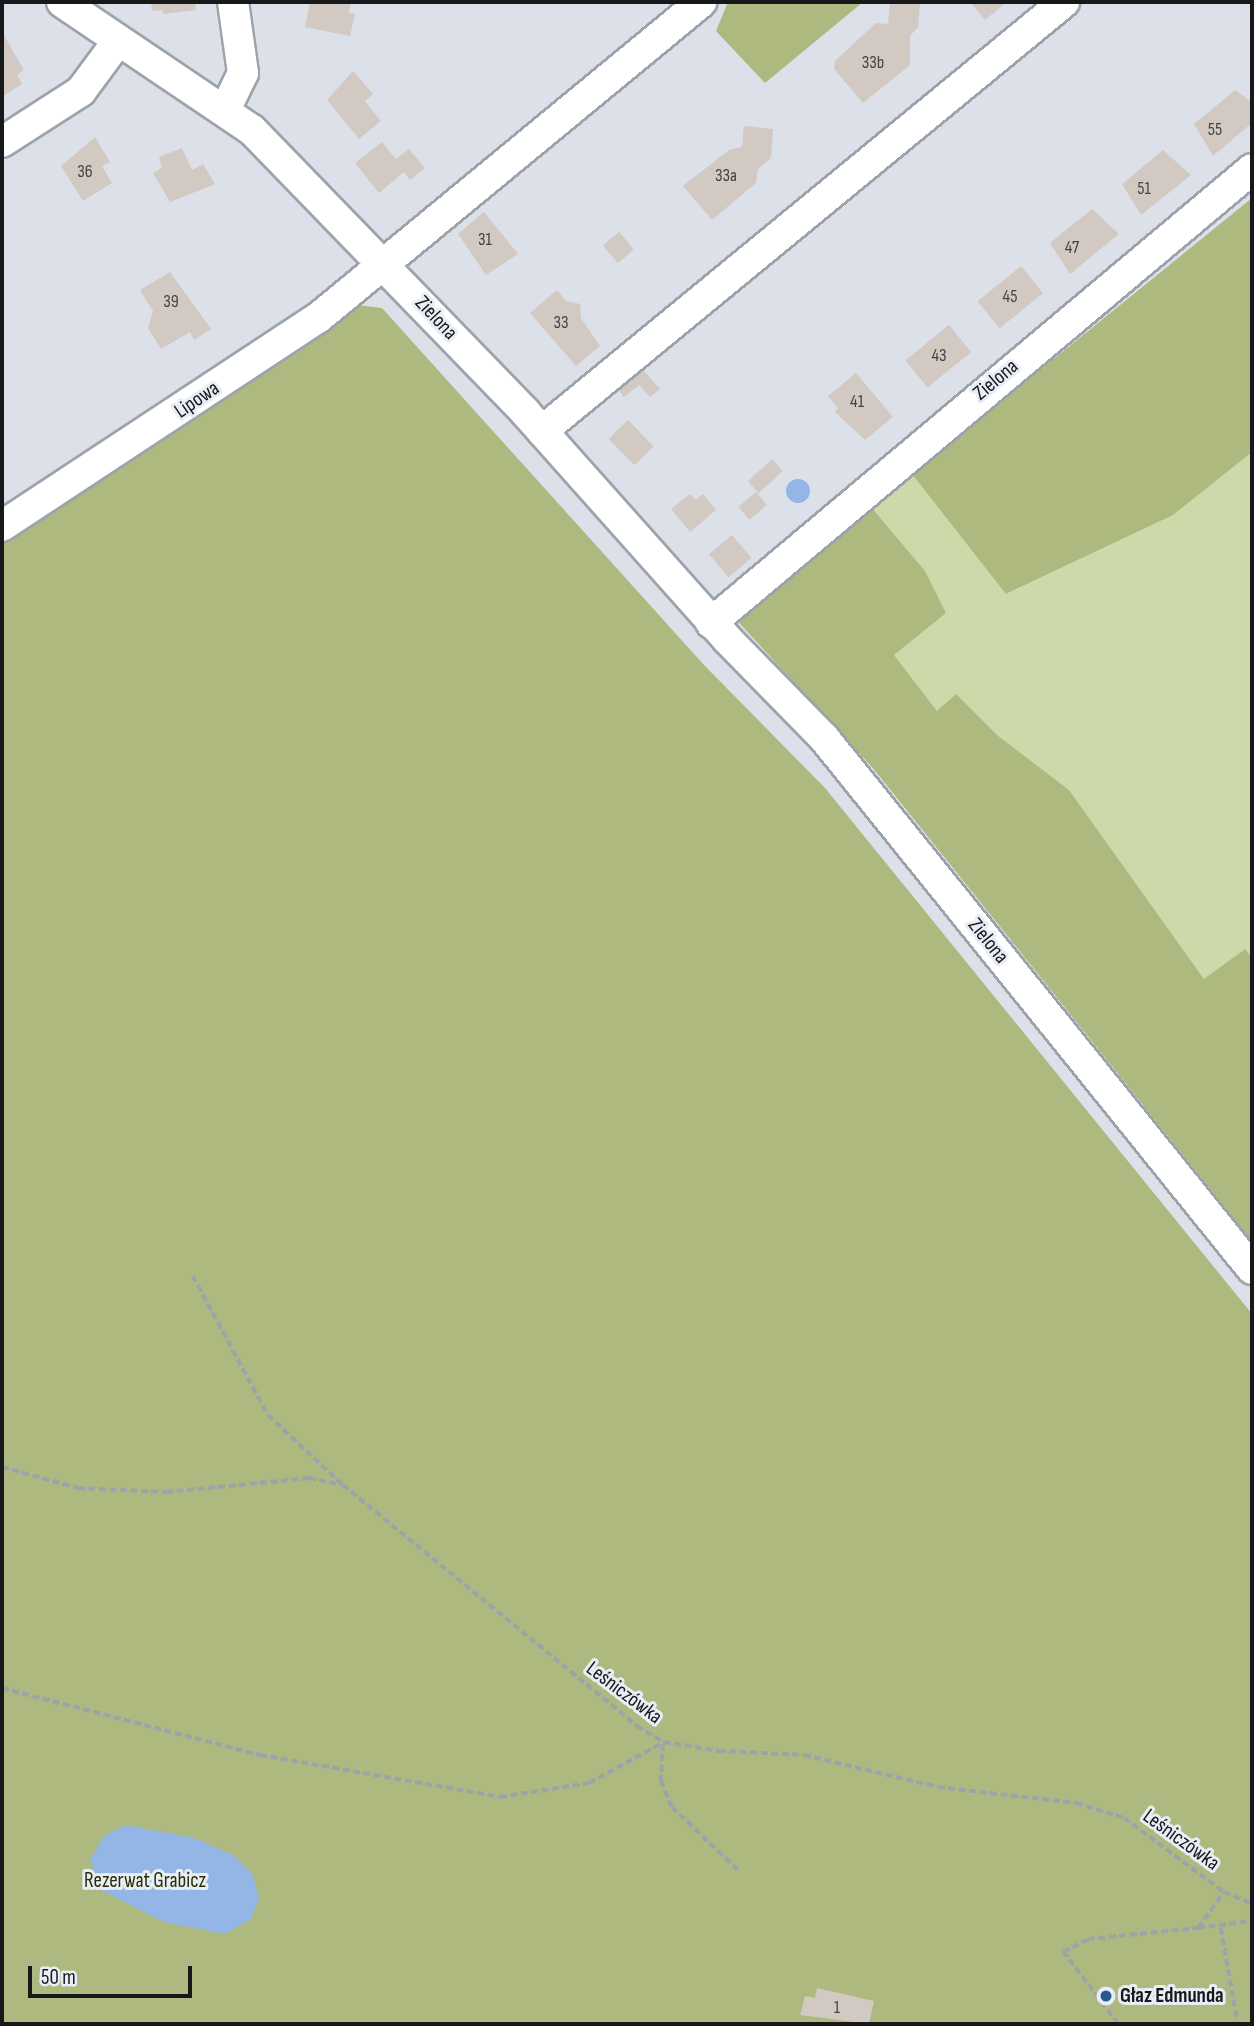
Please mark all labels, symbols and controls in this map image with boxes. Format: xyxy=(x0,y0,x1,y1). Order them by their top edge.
house number: 33b xyxy=(862,52,884,74)
house number: 55 xyxy=(1208,119,1222,141)
house number: 36 xyxy=(77,161,93,183)
house number: 33a xyxy=(715,165,737,187)
house number: 51 xyxy=(1137,178,1151,200)
house number: 31 xyxy=(478,229,492,251)
house number: 47 xyxy=(1065,237,1079,259)
house number: 45 xyxy=(1003,286,1017,308)
house number: 39 xyxy=(163,291,179,313)
street label: Zielona xyxy=(409,291,463,345)
house number: 33 xyxy=(553,312,569,334)
house number: 43 xyxy=(931,345,947,367)
street label: Zielona xyxy=(968,354,1024,406)
street label: Lipowa xyxy=(170,376,224,424)
house number: 41 xyxy=(850,391,864,413)
street label: Zielona xyxy=(962,913,1014,969)
street label: Leśniczówka xyxy=(581,1656,667,1730)
street label: Leśniczówka xyxy=(1138,1804,1224,1876)
park label: Rezerwat Grabicz xyxy=(84,1868,206,1894)
scale bar xyxy=(32,1952,196,1996)
text: 50 m xyxy=(41,1965,76,1990)
place label: Głaz Edmunda xyxy=(1120,1983,1224,2009)
marker: Głaz Edmunda xyxy=(1098,1988,1114,2004)
house number: 1 xyxy=(834,1997,840,2019)

